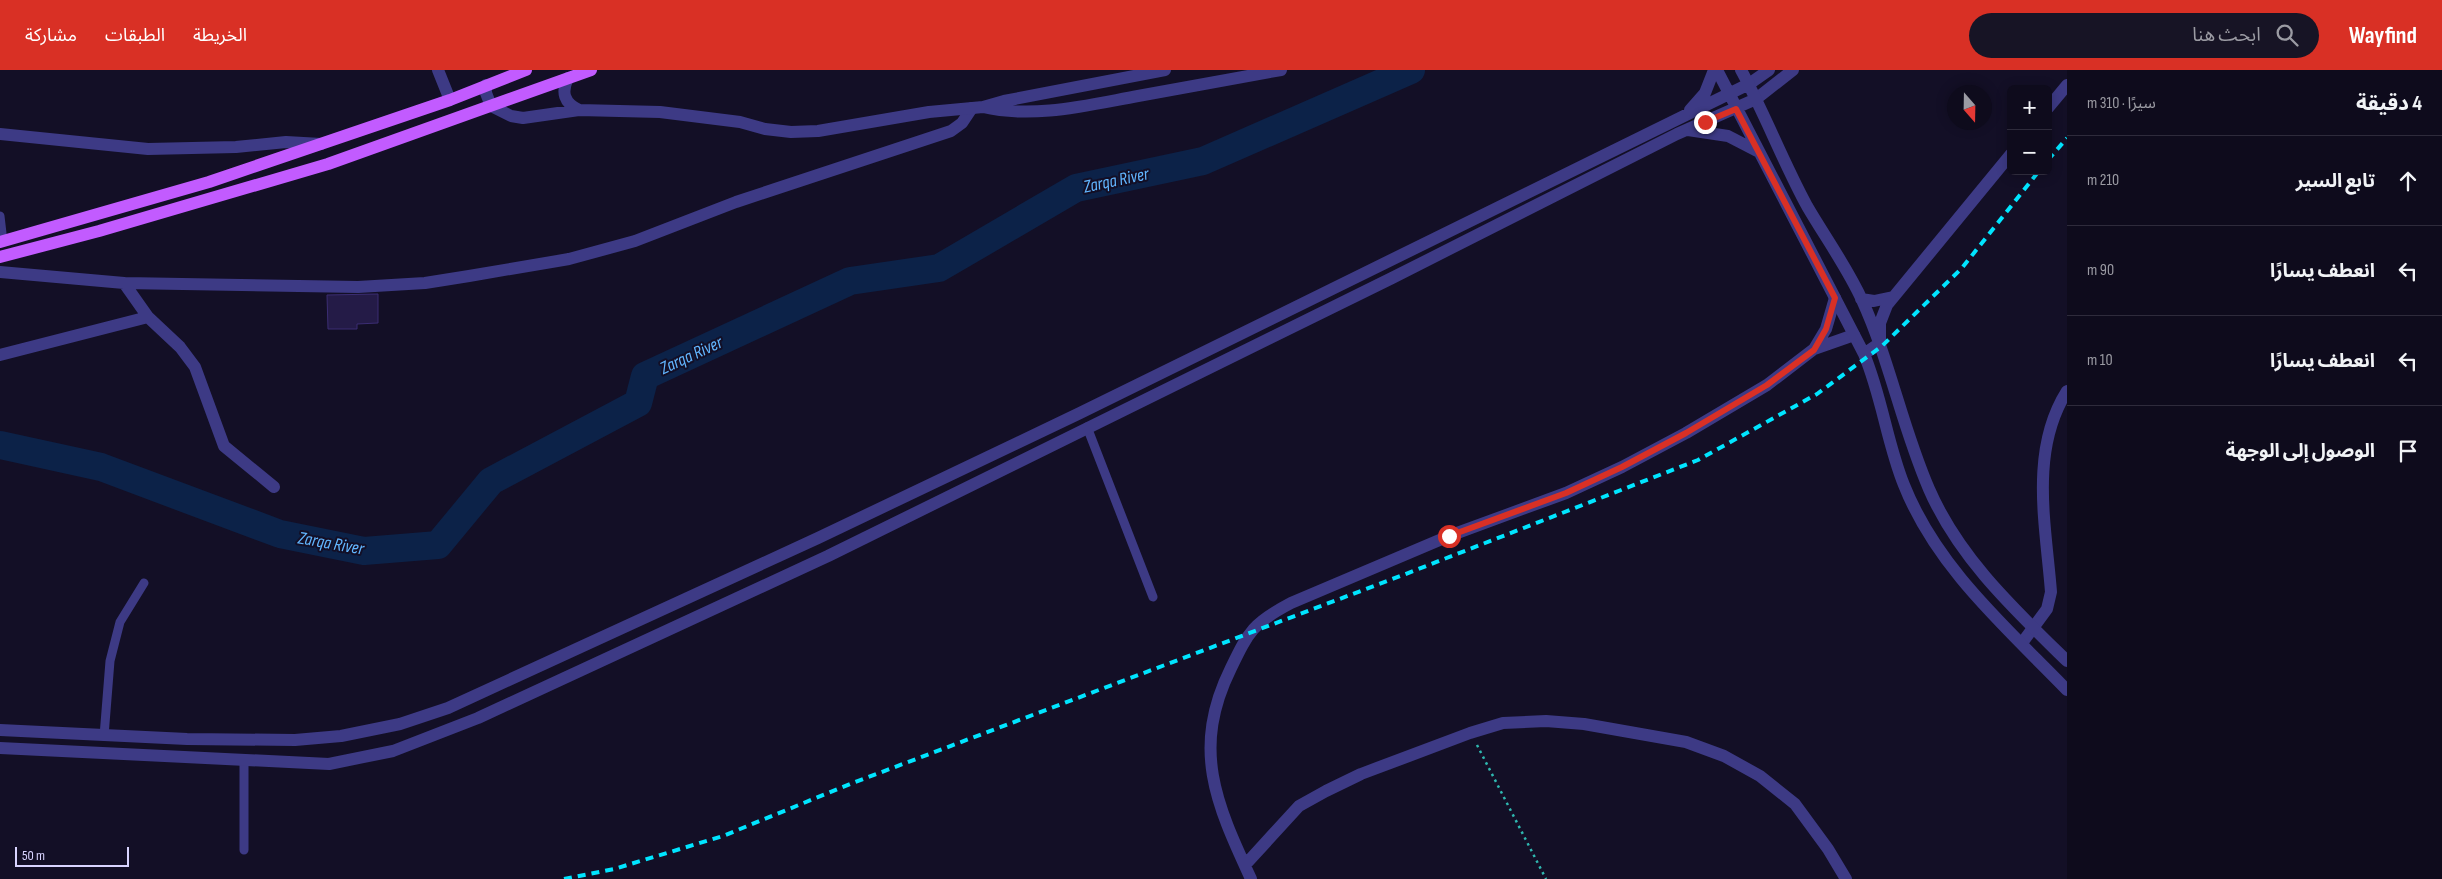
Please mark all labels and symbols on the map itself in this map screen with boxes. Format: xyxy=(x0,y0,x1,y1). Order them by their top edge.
north arrow xyxy=(1947,85,1992,130)
route end xyxy=(1694,111,1717,134)
water label: Zarqa River xyxy=(1080,163,1152,198)
water label: Zarqa River xyxy=(656,331,727,379)
route start xyxy=(1438,525,1461,548)
water label: Zarqa River xyxy=(295,527,366,560)
scale bar xyxy=(15,844,129,867)

